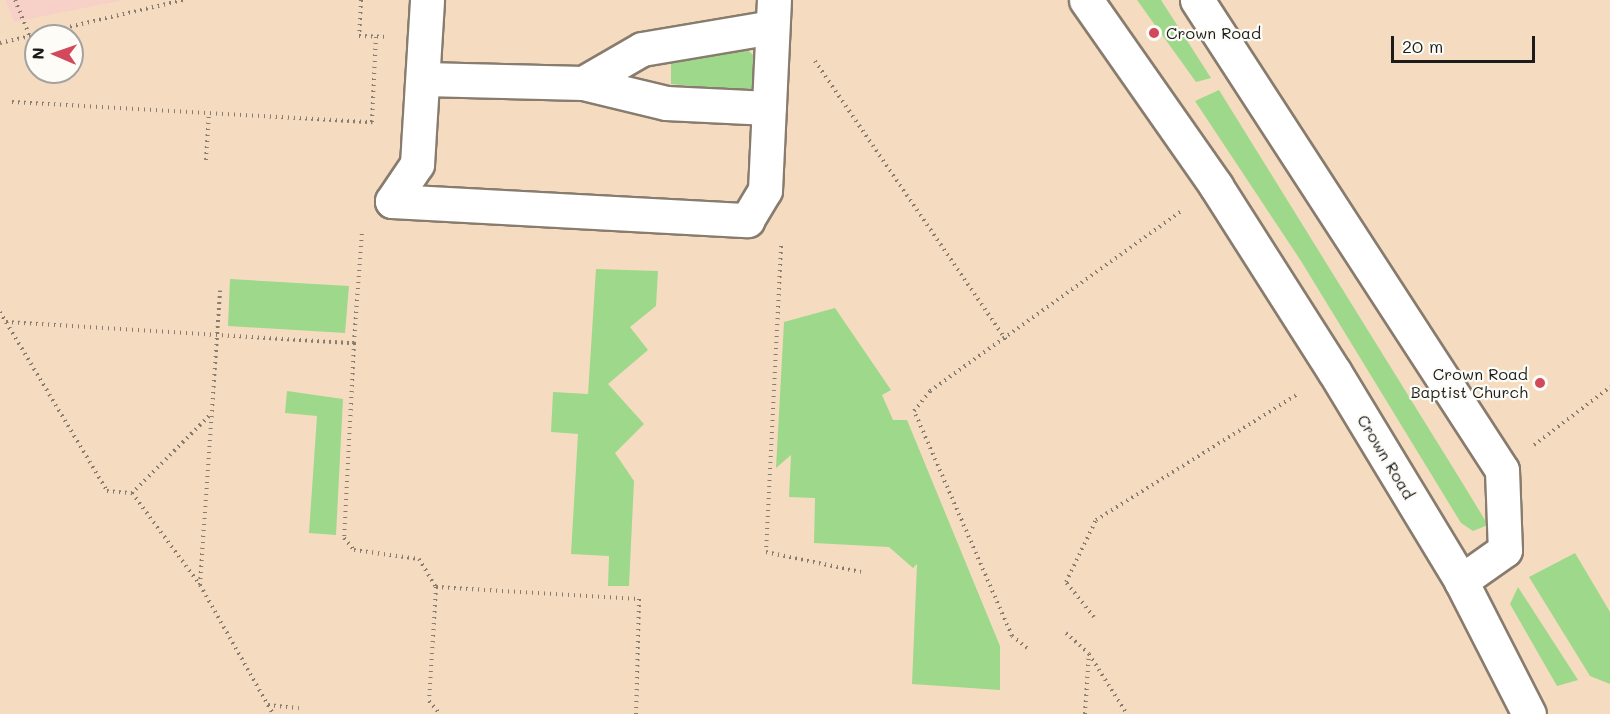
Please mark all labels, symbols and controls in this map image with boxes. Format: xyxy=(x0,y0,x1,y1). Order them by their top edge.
place label: Crown Road xyxy=(1166,23,1261,43)
north arrow xyxy=(24,24,84,84)
scale bar xyxy=(1394,24,1538,62)
marker: Crown Road xyxy=(1147,26,1161,40)
text: 20 m xyxy=(1402,34,1443,58)
text: N xyxy=(27,47,48,60)
place label: Crown Road Baptist Church xyxy=(1411,364,1528,402)
marker: Crown Road Baptist Church xyxy=(1533,376,1547,390)
street label: Crown Road xyxy=(1353,411,1419,503)

